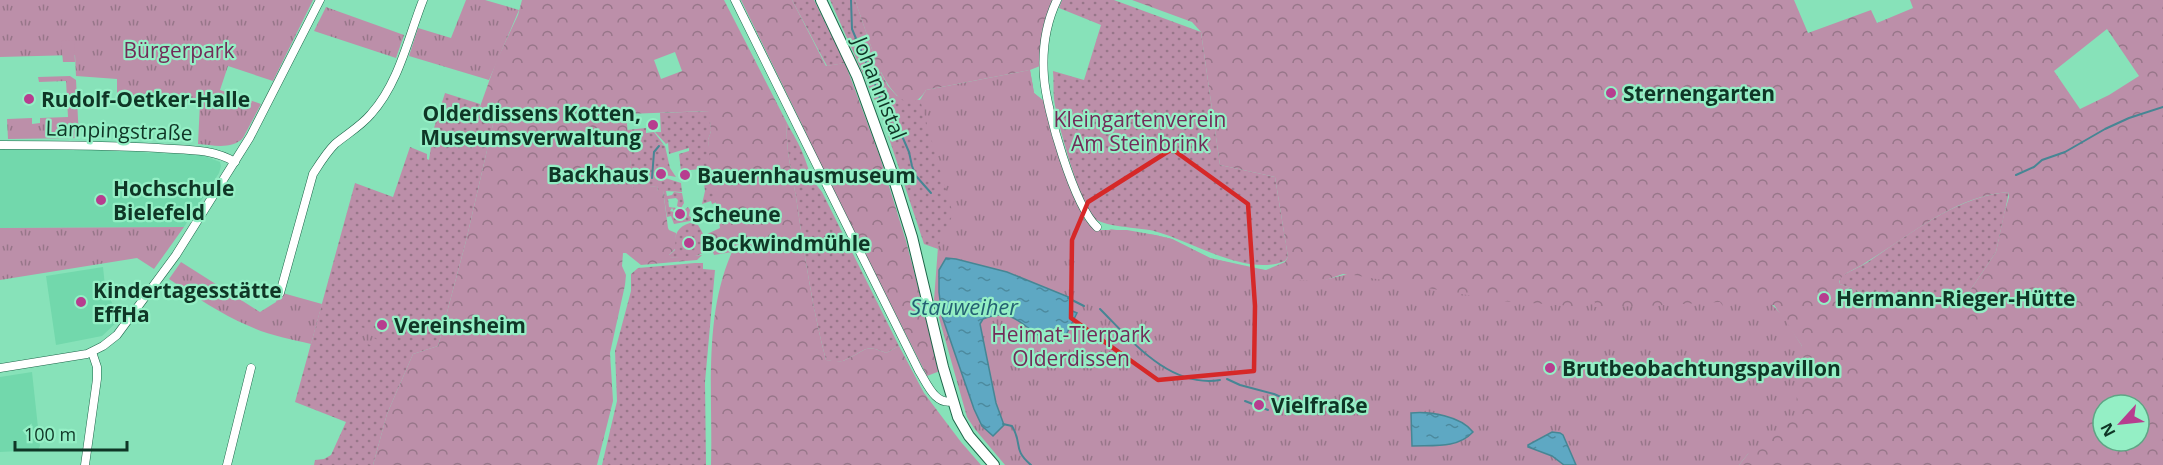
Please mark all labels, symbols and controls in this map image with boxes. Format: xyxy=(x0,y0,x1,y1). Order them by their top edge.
street label: Johannistal xyxy=(846,31,913,143)
park label: Bürgerpark xyxy=(124,36,234,64)
place label: Sternengarten xyxy=(1623,79,1775,107)
place label: Rudolf-Oetker-Halle xyxy=(41,85,250,113)
marker: Sternengarten xyxy=(1604,86,1618,100)
marker: Rudolf-Oetker-Halle xyxy=(22,92,36,106)
place label: Olderdissens Kotten, Museumsverwaltung xyxy=(420,99,641,151)
park label: Kleingartenverein Am Steinbrink xyxy=(1054,105,1226,157)
street label: Lampingstraße xyxy=(45,113,193,147)
marker: Olderdissens Kotten, Museumsverwaltung xyxy=(646,118,660,132)
place label: Backhaus xyxy=(548,160,649,188)
place label: Bauernhausmuseum xyxy=(697,161,916,189)
marker: Backhaus xyxy=(654,167,668,181)
marker: Bauernhausmuseum xyxy=(678,168,692,182)
place label: Hochschule Bielefeld xyxy=(113,174,234,226)
marker: Hochschule Bielefeld xyxy=(94,193,108,207)
place label: Scheune xyxy=(692,200,781,228)
marker: Scheune xyxy=(673,207,687,221)
place label: Bockwindmühle xyxy=(701,229,870,257)
marker: Bockwindmühle xyxy=(682,236,696,250)
place label: Kindertagesstätte EffHa xyxy=(93,276,282,328)
place label: Hermann-Rieger-Hütte xyxy=(1836,284,2075,312)
water label: Stauweiher xyxy=(910,291,1019,321)
marker: Hermann-Rieger-Hütte xyxy=(1817,291,1831,305)
marker: Kindertagesstätte EffHa xyxy=(74,295,88,309)
place label: Vereinsheim xyxy=(394,311,526,339)
marker: Vereinsheim xyxy=(375,318,389,332)
park label: Heimat-Tierpark Olderdissen xyxy=(991,320,1151,372)
place label: Brutbeobachtungspavillon xyxy=(1562,354,1841,382)
marker: Brutbeobachtungspavillon xyxy=(1543,361,1557,375)
place label: Vielfraße xyxy=(1271,391,1368,419)
north arrow xyxy=(2091,393,2151,453)
marker: Vielfraße xyxy=(1252,398,1266,412)
scale bar xyxy=(15,414,128,452)
text: N xyxy=(2095,419,2120,441)
text: 100 m xyxy=(24,422,76,446)

